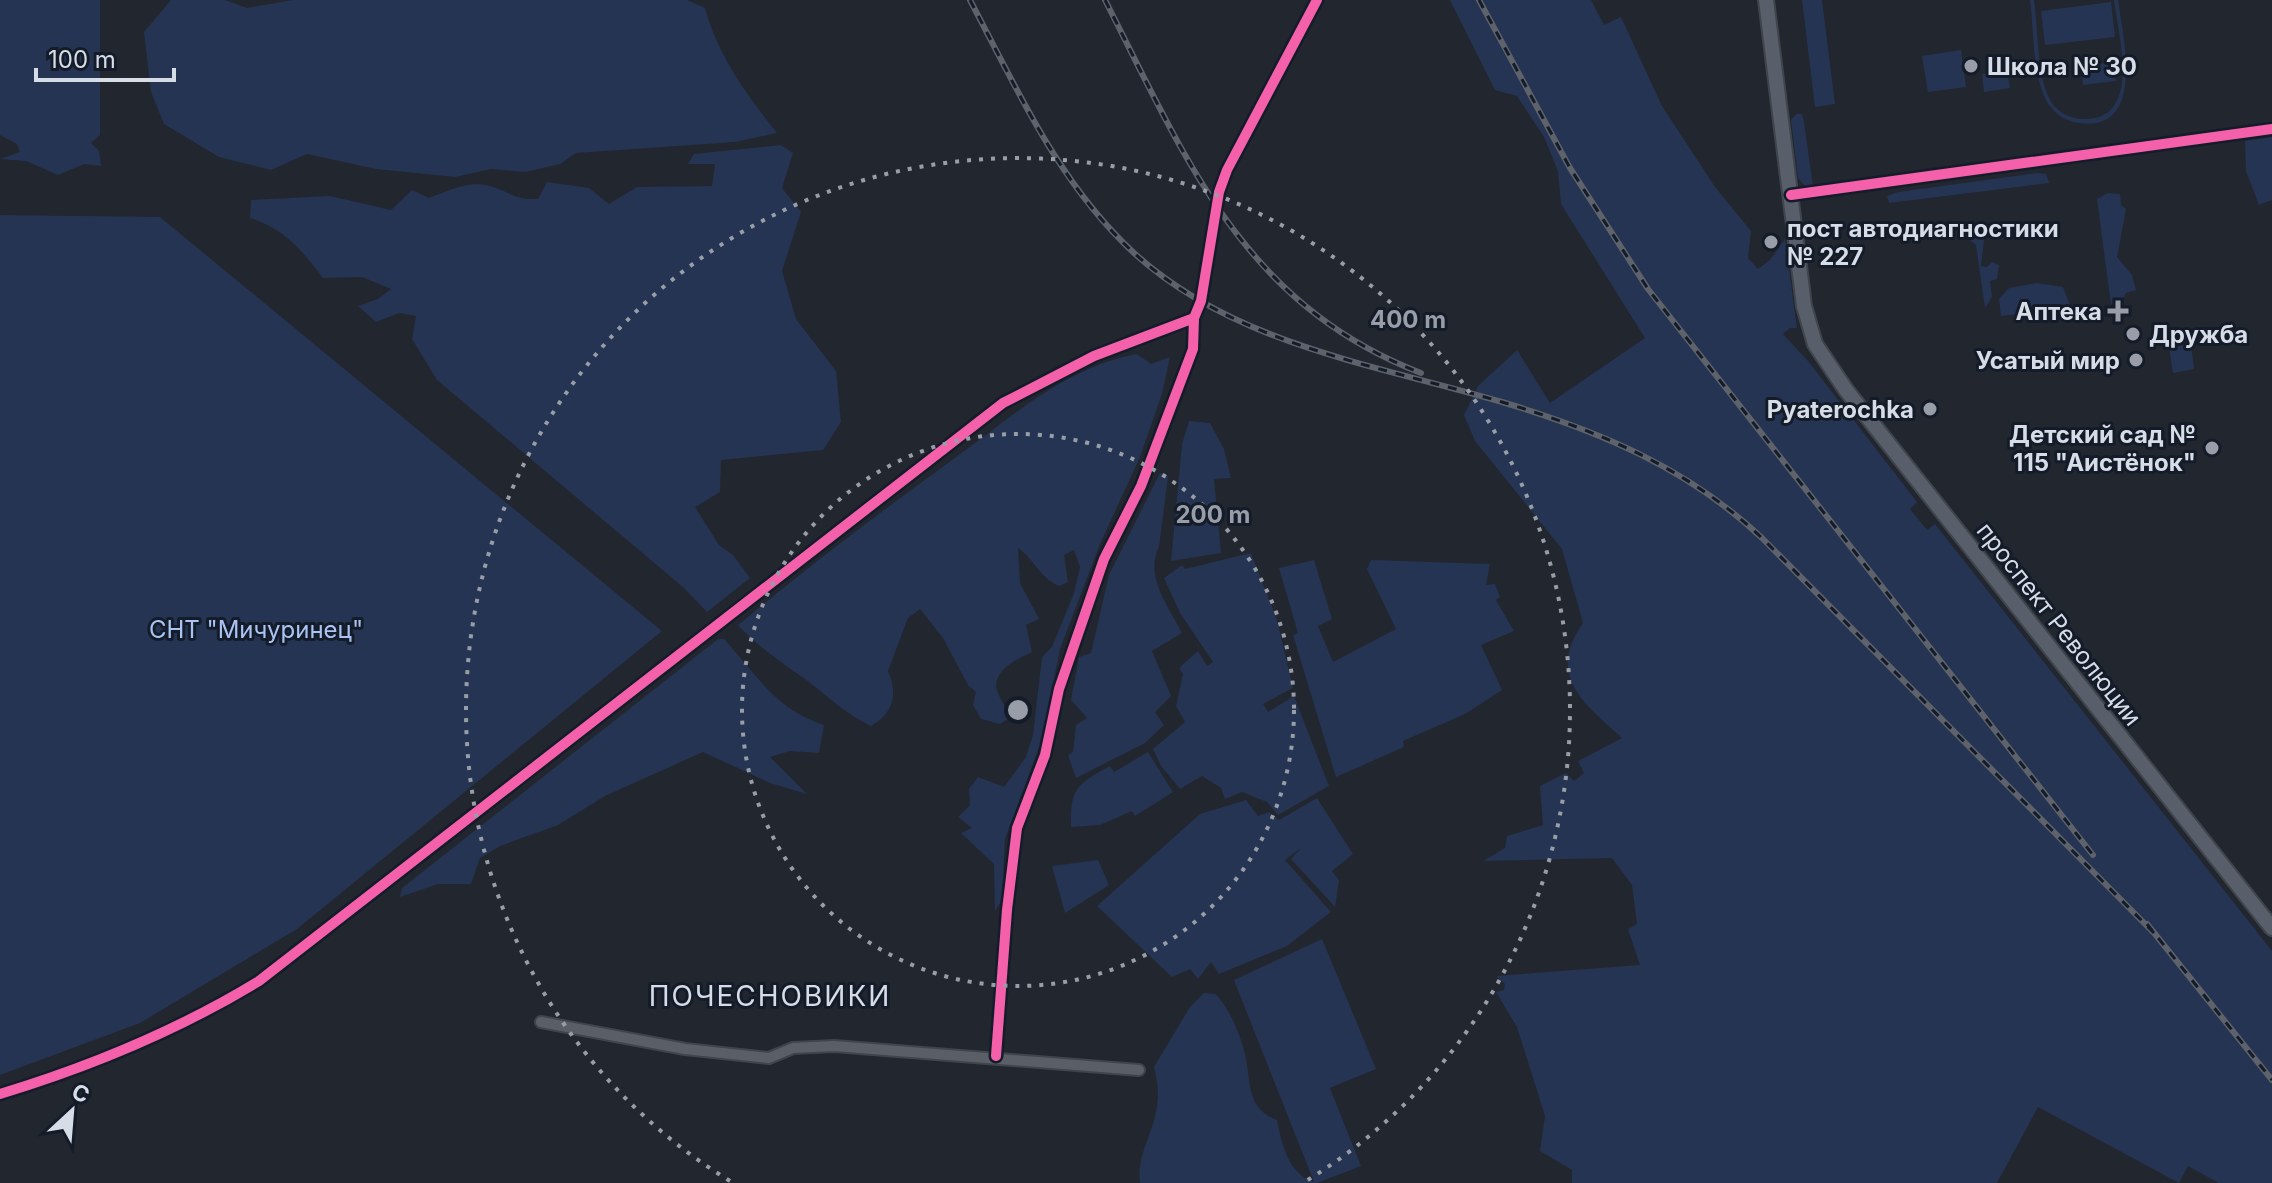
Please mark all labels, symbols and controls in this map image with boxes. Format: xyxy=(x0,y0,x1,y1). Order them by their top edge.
scale bar xyxy=(36,32,174,82)
text: 100 m xyxy=(48,45,116,74)
place label: Школа № 30 xyxy=(1987,52,2137,81)
marker: Школа № 30 xyxy=(1962,57,1980,75)
place label: пост автодиагностики № 227 xyxy=(1787,214,2059,271)
marker: пост автодиагностики № 227 xyxy=(1762,233,1780,251)
place label: Аптека xyxy=(2015,297,2102,326)
marker: Аптека xyxy=(2109,302,2127,320)
text: 400 m xyxy=(1370,305,1446,334)
place label: Дружба xyxy=(2149,320,2248,349)
marker: Дружба xyxy=(2124,325,2142,343)
place label: Усатый мир xyxy=(1976,346,2120,375)
marker: Усатый мир xyxy=(2127,351,2145,369)
place label: Pyaterochka xyxy=(1767,395,1914,424)
marker: Pyaterochka xyxy=(1921,400,1939,418)
place label: Детский сад № 115 "Аистёнок" xyxy=(2009,420,2196,477)
marker: Детский сад № 115 "Аистёнок" xyxy=(2203,439,2221,457)
text: 200 m xyxy=(1175,500,1251,529)
street label: проспект Революции xyxy=(1971,517,2147,731)
park label: СНТ "Мичуринец" xyxy=(149,615,363,644)
centre of rings xyxy=(1004,696,1032,724)
district label: ПОЧЕСНОВИКИ xyxy=(649,979,891,1013)
north arrow xyxy=(32,1071,112,1151)
text: С xyxy=(68,1078,94,1108)

